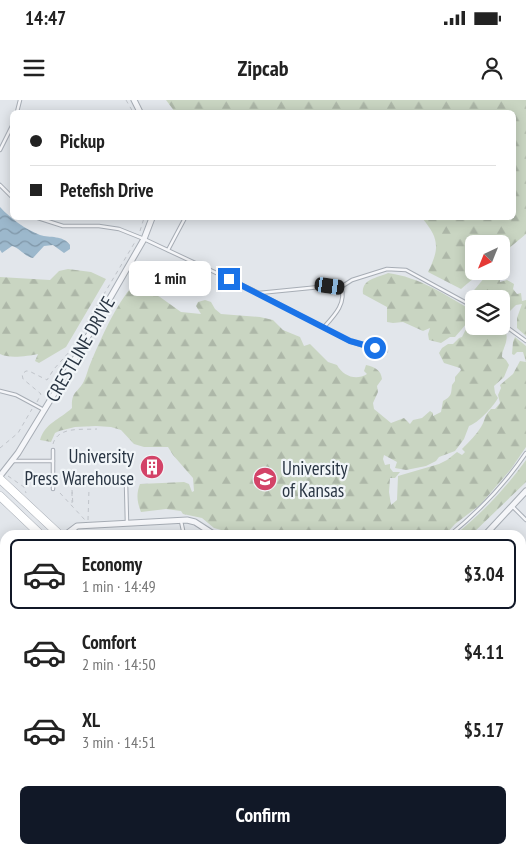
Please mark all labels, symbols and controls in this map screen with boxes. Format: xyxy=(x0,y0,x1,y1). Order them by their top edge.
text: 14:47 xyxy=(25,6,66,30)
icon: menu xyxy=(20,54,48,82)
text: Zipcab xyxy=(237,54,289,82)
icon: person xyxy=(478,54,506,82)
text: Pickup xyxy=(60,129,105,153)
text: Petefish Drive xyxy=(60,178,154,202)
north arrow xyxy=(465,235,510,280)
map controls xyxy=(465,235,510,335)
callout: 1 min xyxy=(129,262,212,296)
text: 1 min xyxy=(154,268,186,288)
route end xyxy=(218,268,240,290)
car xyxy=(314,276,345,296)
button: layers xyxy=(465,290,510,335)
street label: CRESTLINE DRIVE xyxy=(40,292,120,406)
route start xyxy=(364,337,386,359)
place label: University Press Warehouse xyxy=(24,444,135,490)
building icon: University Press Warehouse xyxy=(139,454,165,480)
place label: University of Kansas xyxy=(282,456,348,502)
school or university icon: University of Kansas xyxy=(252,466,278,492)
icon: car xyxy=(22,552,67,597)
text: Economy xyxy=(82,552,142,576)
text: $3.04 xyxy=(464,562,504,586)
text: 1 min · 14:49 xyxy=(82,576,156,596)
icon: car xyxy=(22,630,67,675)
text: Comfort xyxy=(82,630,136,654)
text: $4.11 xyxy=(464,640,504,664)
text: 2 min · 14:50 xyxy=(82,654,156,674)
icon: car xyxy=(22,708,67,753)
text: XL xyxy=(82,708,100,732)
text: $5.17 xyxy=(464,718,504,742)
text: 3 min · 14:51 xyxy=(82,732,156,752)
button: Confirm xyxy=(20,786,506,844)

